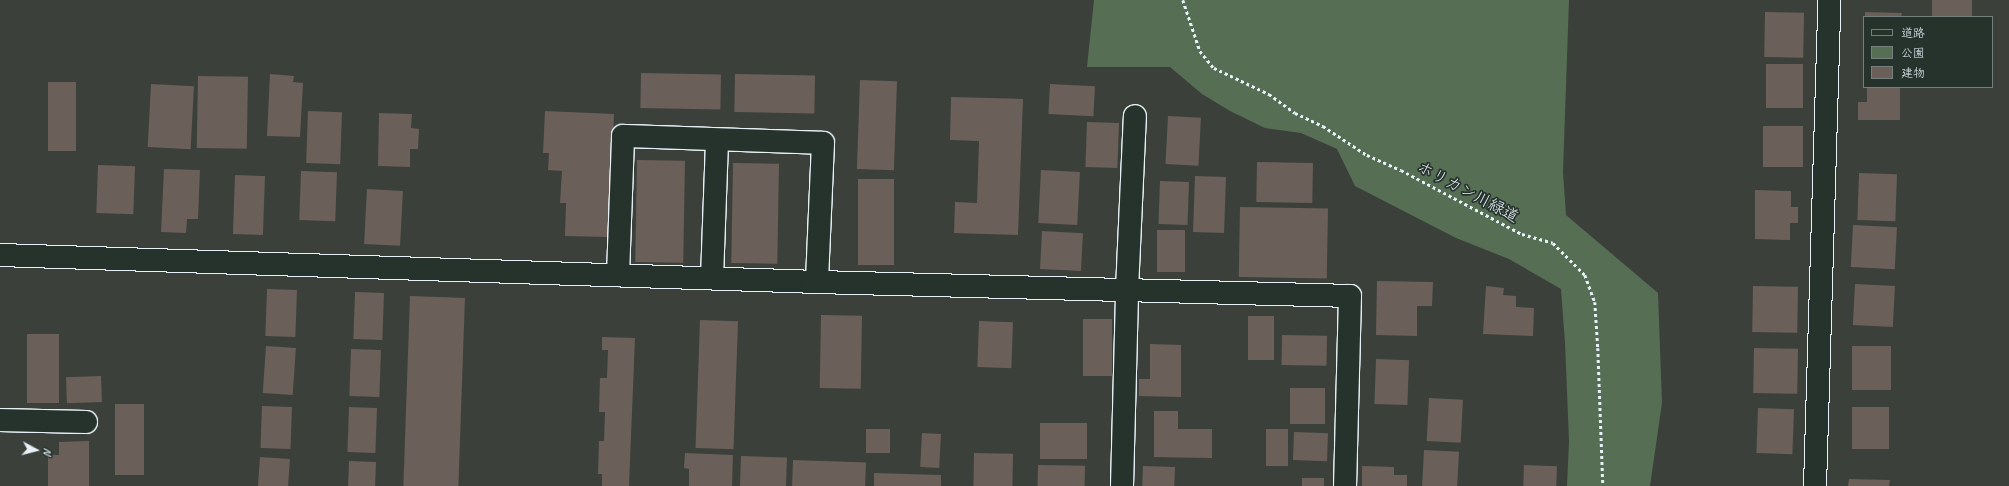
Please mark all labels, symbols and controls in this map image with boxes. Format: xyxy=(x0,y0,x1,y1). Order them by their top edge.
legend xyxy=(1863,16,1993,88)
text: 道路 xyxy=(1901,25,1925,41)
text: 公園 xyxy=(1901,45,1925,61)
text: 建物 xyxy=(1901,65,1925,81)
street label: ホリカン川緑道 xyxy=(1414,157,1522,227)
north arrow xyxy=(16,430,56,470)
text: N xyxy=(41,447,55,456)

